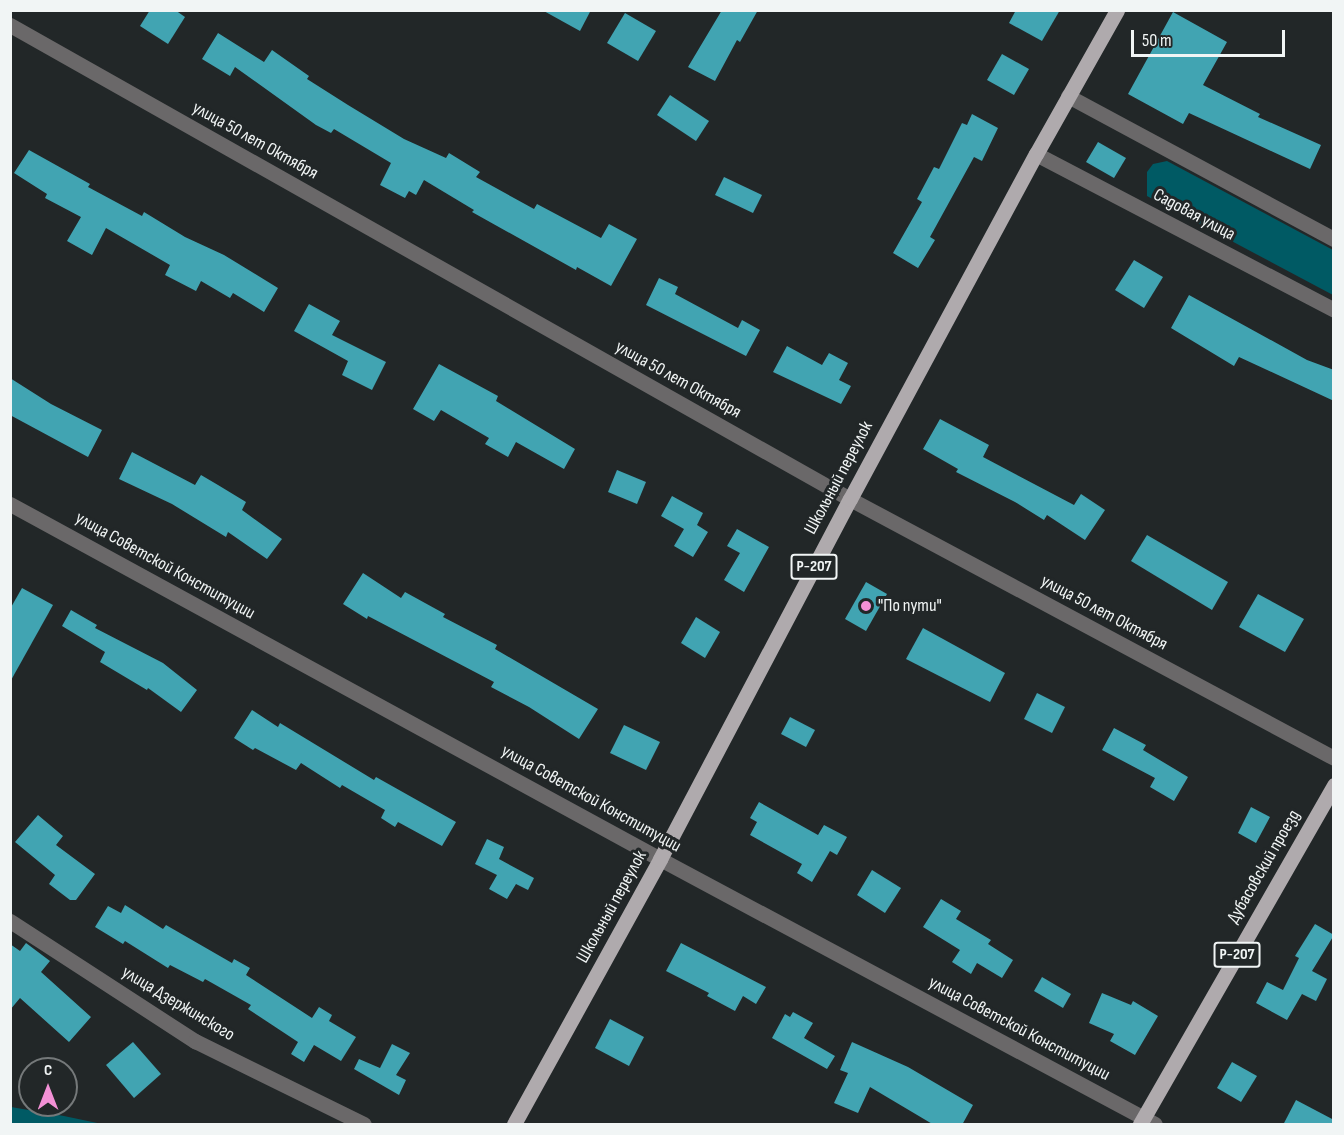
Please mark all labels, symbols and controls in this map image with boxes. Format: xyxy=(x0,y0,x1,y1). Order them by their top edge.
scale bar xyxy=(1134,18,1288,56)
text: 50 m xyxy=(1142,30,1172,51)
street label: улица 50 лет Октября xyxy=(188,98,322,184)
street label: Садовая улица xyxy=(1149,184,1239,246)
street label: улица 50 лет Октября xyxy=(611,337,745,423)
street label: Школьный переулок xyxy=(800,418,878,538)
street label: улица Советской Конституции xyxy=(71,508,259,624)
road number: Р-207 xyxy=(790,554,838,580)
street label: улица 50 лет Октября xyxy=(1037,571,1171,655)
place label: "По пути" xyxy=(878,595,942,617)
marker: "По пути" xyxy=(859,599,873,613)
street label: улица Советской Конституции xyxy=(497,741,685,857)
street label: Дубасовский проезд xyxy=(1223,806,1305,928)
street label: Школьный переулок xyxy=(572,847,652,967)
road number: Р-207 xyxy=(1213,942,1261,968)
street label: улица Дзержинского xyxy=(118,962,238,1046)
street label: улица Советской Конституции xyxy=(925,972,1113,1086)
north arrow xyxy=(18,1057,78,1117)
text: С xyxy=(44,1061,52,1080)

